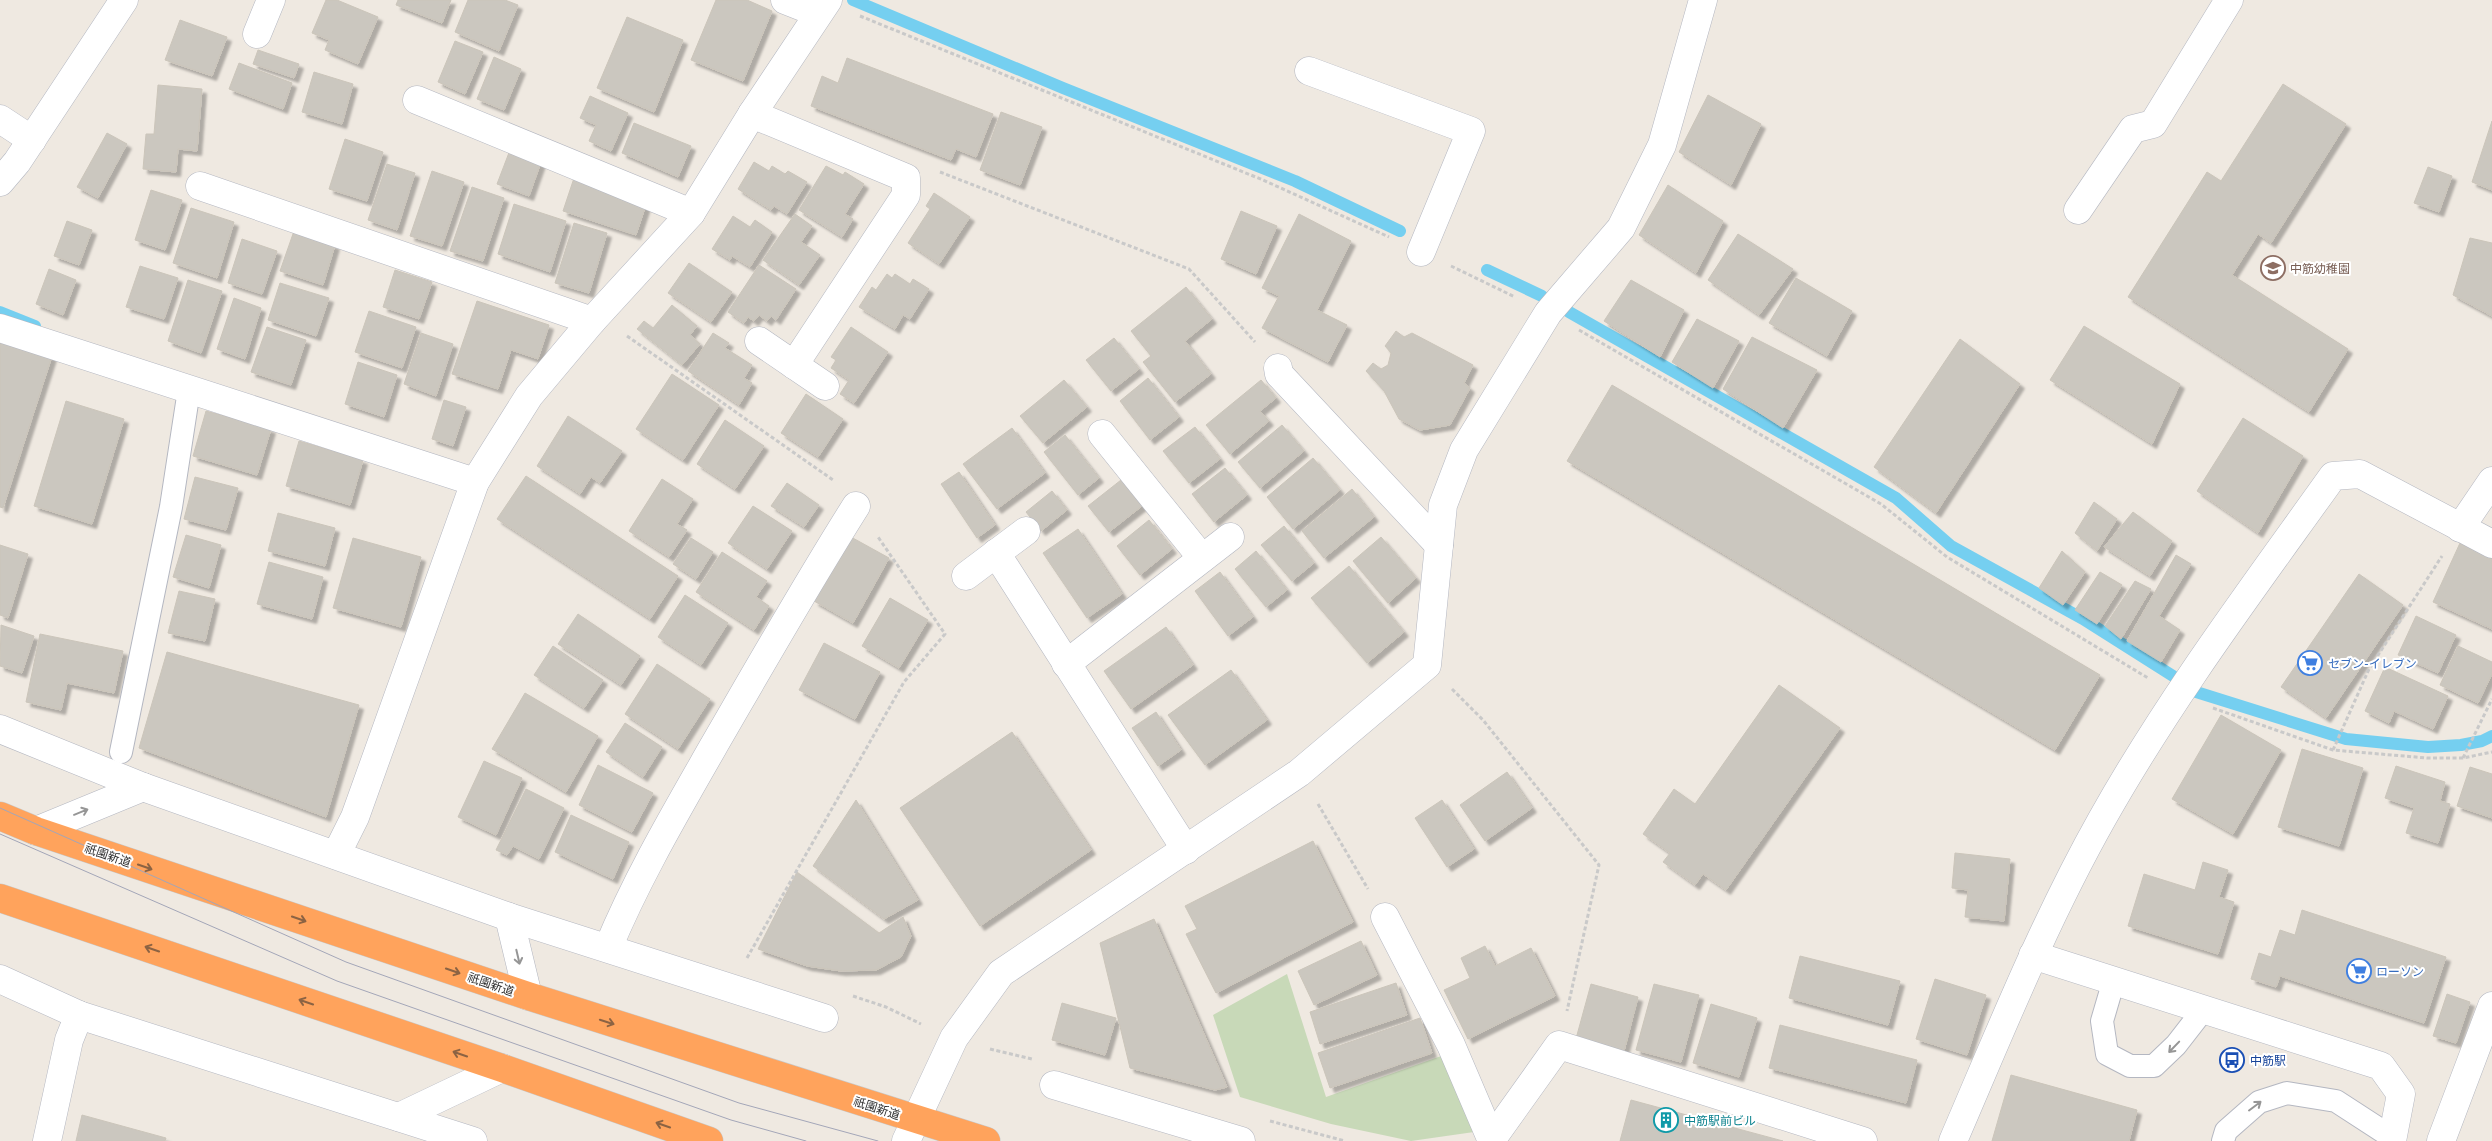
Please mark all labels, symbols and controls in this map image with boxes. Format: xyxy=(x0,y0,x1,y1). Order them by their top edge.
school or university icon: 中筋幼稚園 xyxy=(2260,255,2286,281)
place label: 中筋幼稚園 xyxy=(2290,261,2350,276)
supermarket icon: セブン-イレブン xyxy=(2297,650,2323,676)
place label: セブン-イレブン xyxy=(2328,656,2417,671)
one-way arrow xyxy=(73,807,88,817)
street label: 祇園新道 xyxy=(83,840,133,870)
one-way arrow xyxy=(137,863,153,873)
one-way arrow xyxy=(291,915,307,925)
one-way arrow xyxy=(145,944,161,954)
one-way arrow xyxy=(514,948,523,964)
supermarket icon: ローソン xyxy=(2346,958,2372,984)
place label: ローソン xyxy=(2376,964,2424,979)
one-way arrow xyxy=(445,967,460,976)
street label: 祇園新道 xyxy=(466,969,516,999)
one-way arrow xyxy=(298,996,314,1006)
one-way arrow xyxy=(599,1018,615,1027)
one-way arrow xyxy=(2168,1041,2180,1053)
bus stop icon: 中筋駅 xyxy=(2219,1047,2245,1073)
one-way arrow xyxy=(453,1049,468,1058)
place label: 中筋駅 xyxy=(2250,1053,2286,1068)
street label: 祇園新道 xyxy=(852,1093,902,1123)
one-way arrow xyxy=(2248,1101,2261,1112)
building icon: 中筋駅前ビル xyxy=(1653,1107,1679,1133)
place label: 中筋駅前ビル xyxy=(1684,1113,1756,1128)
one-way arrow xyxy=(656,1120,671,1129)

